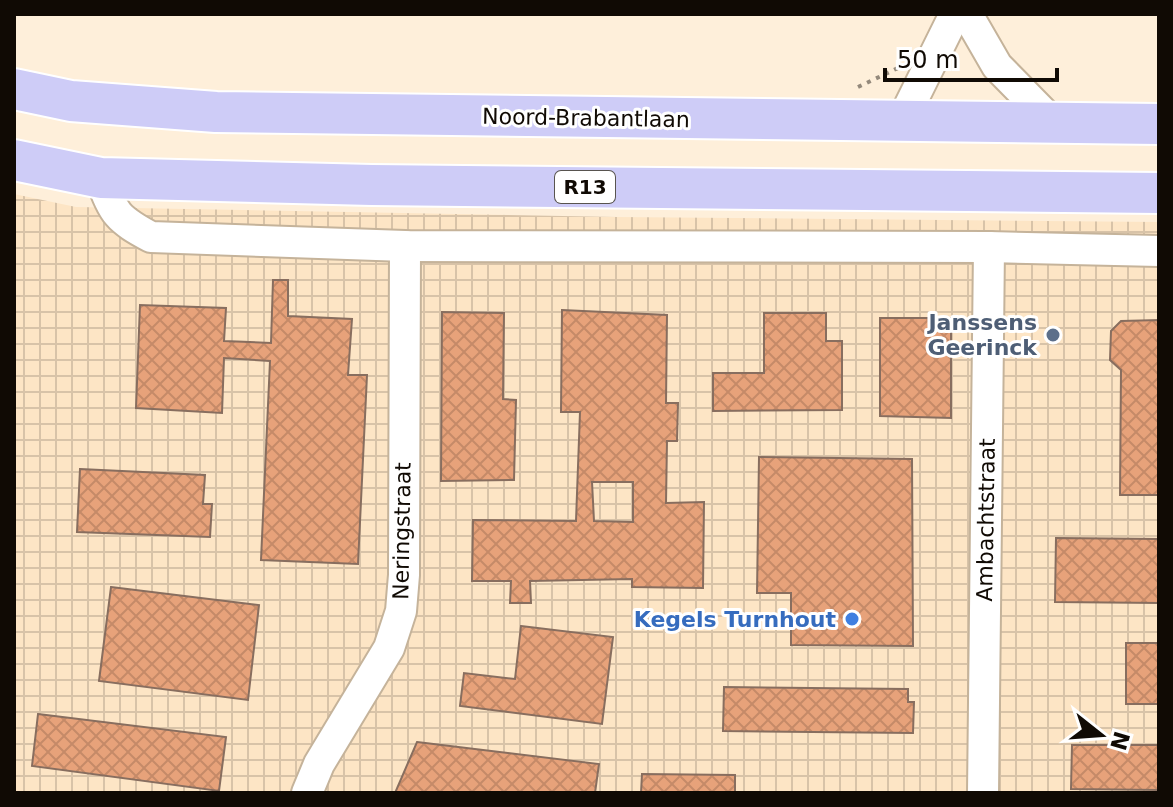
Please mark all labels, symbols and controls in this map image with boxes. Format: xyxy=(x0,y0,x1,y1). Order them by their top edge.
scale bar xyxy=(885,32,1057,82)
text: 50 m xyxy=(897,46,959,74)
street label: Noord-Brabantlaan xyxy=(482,104,690,132)
road number: R13 xyxy=(555,171,615,203)
place label: Janssens Geerinck xyxy=(926,310,1038,360)
marker: Janssens Geerinck xyxy=(1044,326,1062,344)
street label: Ambachtstraat xyxy=(972,438,1000,602)
street label: Neringstraat xyxy=(388,462,416,600)
place label: Kegels Turnhout xyxy=(634,607,836,632)
marker: Kegels Turnhout xyxy=(843,610,861,628)
north arrow xyxy=(1061,695,1141,775)
text: N xyxy=(1105,728,1134,753)

